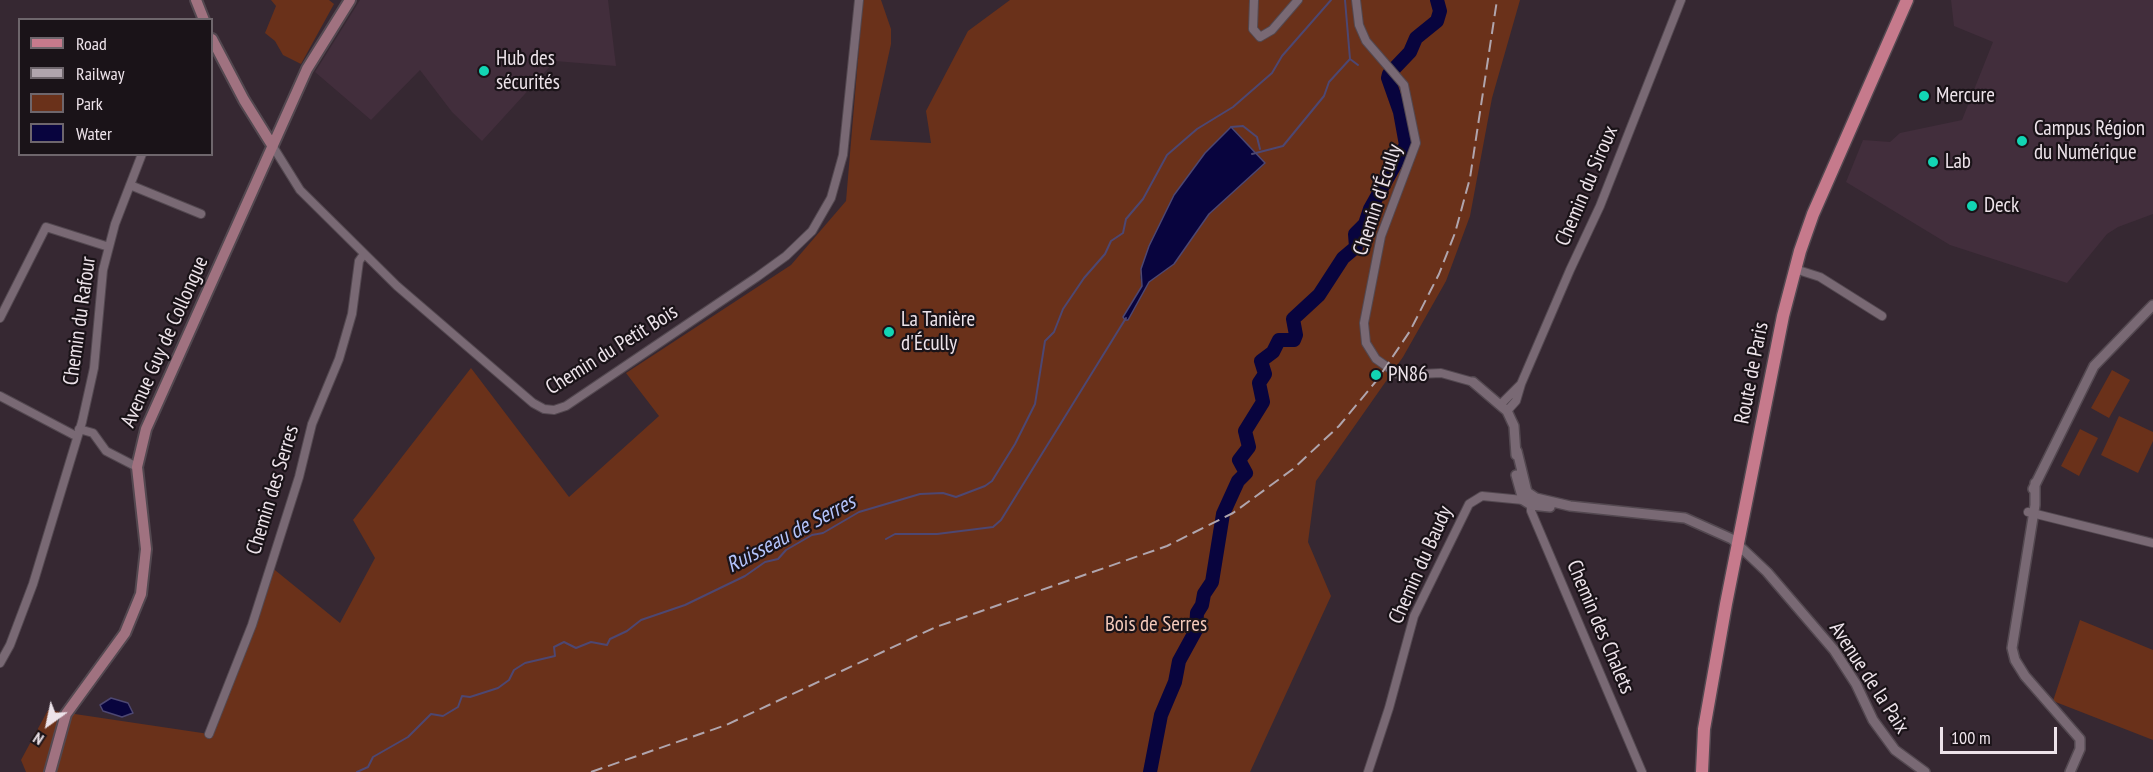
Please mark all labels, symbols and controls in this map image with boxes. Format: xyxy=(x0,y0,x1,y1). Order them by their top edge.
legend xyxy=(18,18,213,156)
text: Road xyxy=(76,32,107,55)
place label: Hub des sécurités xyxy=(496,46,560,96)
text: Railway xyxy=(76,62,125,85)
marker: Hub des sécurités xyxy=(477,64,491,78)
place label: Mercure xyxy=(1936,83,1995,109)
marker: Mercure xyxy=(1917,89,1931,103)
text: Park xyxy=(76,92,103,115)
place label: Campus Région du Numérique xyxy=(2034,116,2145,166)
text: Water xyxy=(76,122,112,145)
street label: Chemin du Siroux xyxy=(1550,122,1624,250)
marker: Campus Région du Numérique xyxy=(2015,134,2029,148)
street label: Chemin d'Écully xyxy=(1348,141,1408,259)
place label: Lab xyxy=(1945,149,1971,175)
marker: Lab xyxy=(1926,155,1940,169)
place label: Deck xyxy=(1984,193,2019,219)
marker: Deck xyxy=(1965,199,1979,213)
street label: Avenue Guy de Collongue xyxy=(116,253,214,431)
street label: Chemin du Rafour xyxy=(58,255,102,387)
street label: Chemin du Petit Bois xyxy=(541,299,683,401)
place label: La Tanière d'Écully xyxy=(901,307,975,357)
street label: Route de Paris xyxy=(1730,320,1774,426)
marker: La Tanière d'Écully xyxy=(882,325,896,339)
place label: PN86 xyxy=(1388,362,1428,388)
marker: PN86 xyxy=(1369,368,1383,382)
street label: Chemin des Serres xyxy=(241,422,305,558)
water label: Ruisseau de Serres xyxy=(722,489,860,579)
street label: Chemin du Baudy xyxy=(1384,502,1458,628)
street label: Chemin des Chalets xyxy=(1561,557,1639,697)
park label: Bois de Serres xyxy=(1105,612,1207,638)
street label: Avenue de la Paix xyxy=(1824,617,1914,739)
north arrow xyxy=(18,694,78,754)
scale bar xyxy=(1943,715,2060,753)
text: 100 m xyxy=(1951,726,1991,749)
text: N xyxy=(29,728,47,750)

